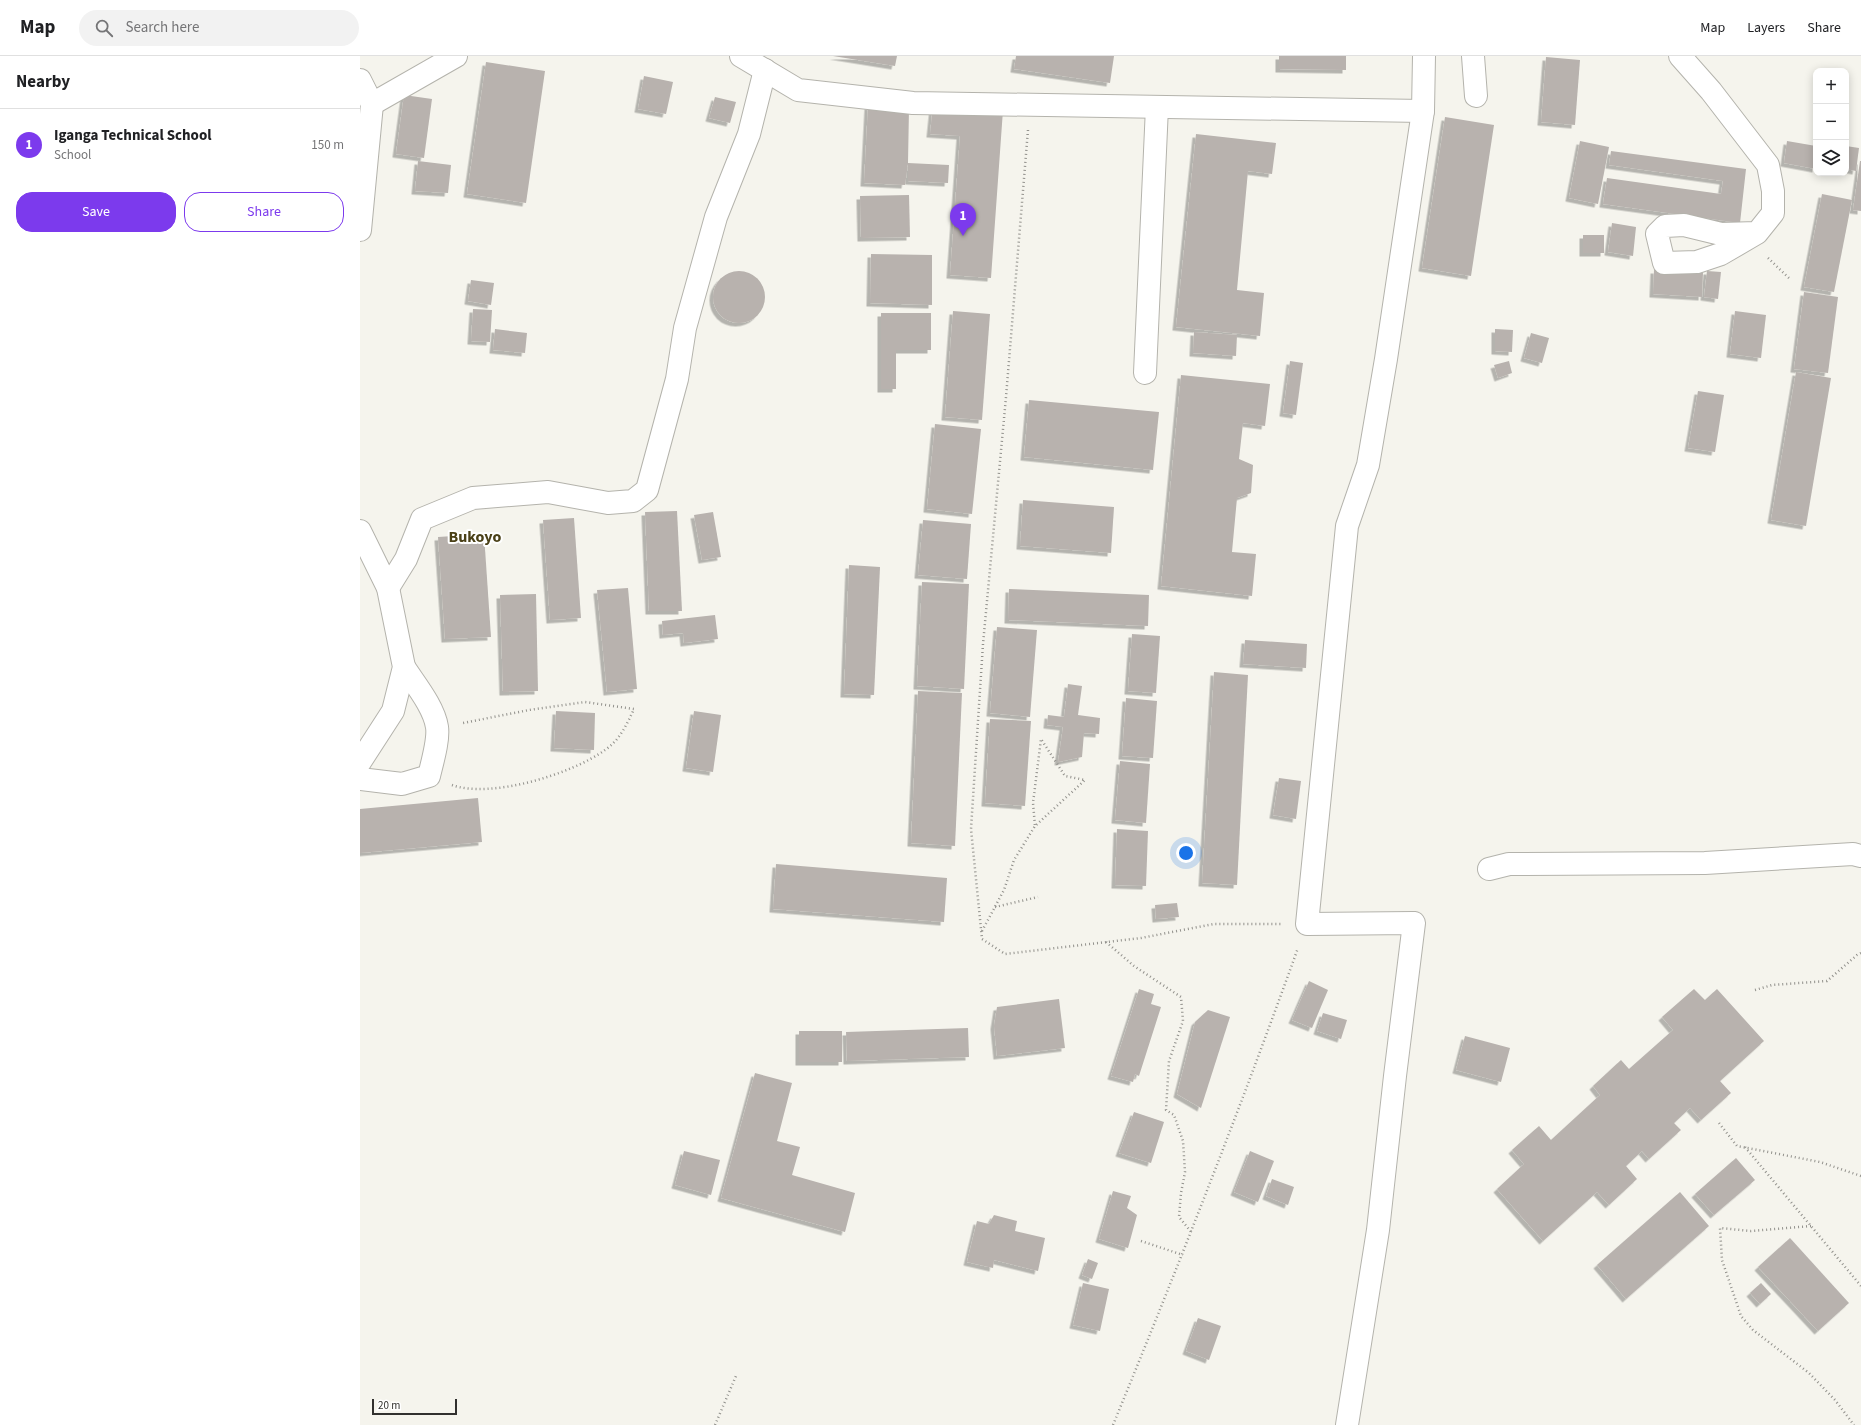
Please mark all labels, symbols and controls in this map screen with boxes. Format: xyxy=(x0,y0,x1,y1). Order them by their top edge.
search box xyxy=(79,10,359,46)
text: Map xyxy=(20,14,55,41)
icon: search xyxy=(93,17,115,39)
text: Search here xyxy=(125,17,199,38)
text: Map xyxy=(1700,18,1725,38)
text: Layers xyxy=(1747,18,1785,38)
text: Share xyxy=(1807,18,1841,38)
map controls xyxy=(1813,68,1849,176)
button: + xyxy=(1813,68,1849,104)
text: Nearby xyxy=(16,70,70,94)
button: − xyxy=(1813,104,1849,140)
text: Iganga Technical School xyxy=(54,125,212,146)
text: 1 xyxy=(26,136,32,154)
text: 150 m xyxy=(311,136,344,154)
button: layers xyxy=(1813,140,1849,176)
text: School xyxy=(54,146,91,164)
button: Save xyxy=(16,192,176,232)
button: Share xyxy=(184,192,344,232)
pin: 1 xyxy=(950,203,976,236)
district label: Bukoyo xyxy=(449,526,502,548)
your location xyxy=(1176,843,1196,863)
scale bar xyxy=(372,1397,457,1416)
text: 20 m xyxy=(378,1398,400,1413)

